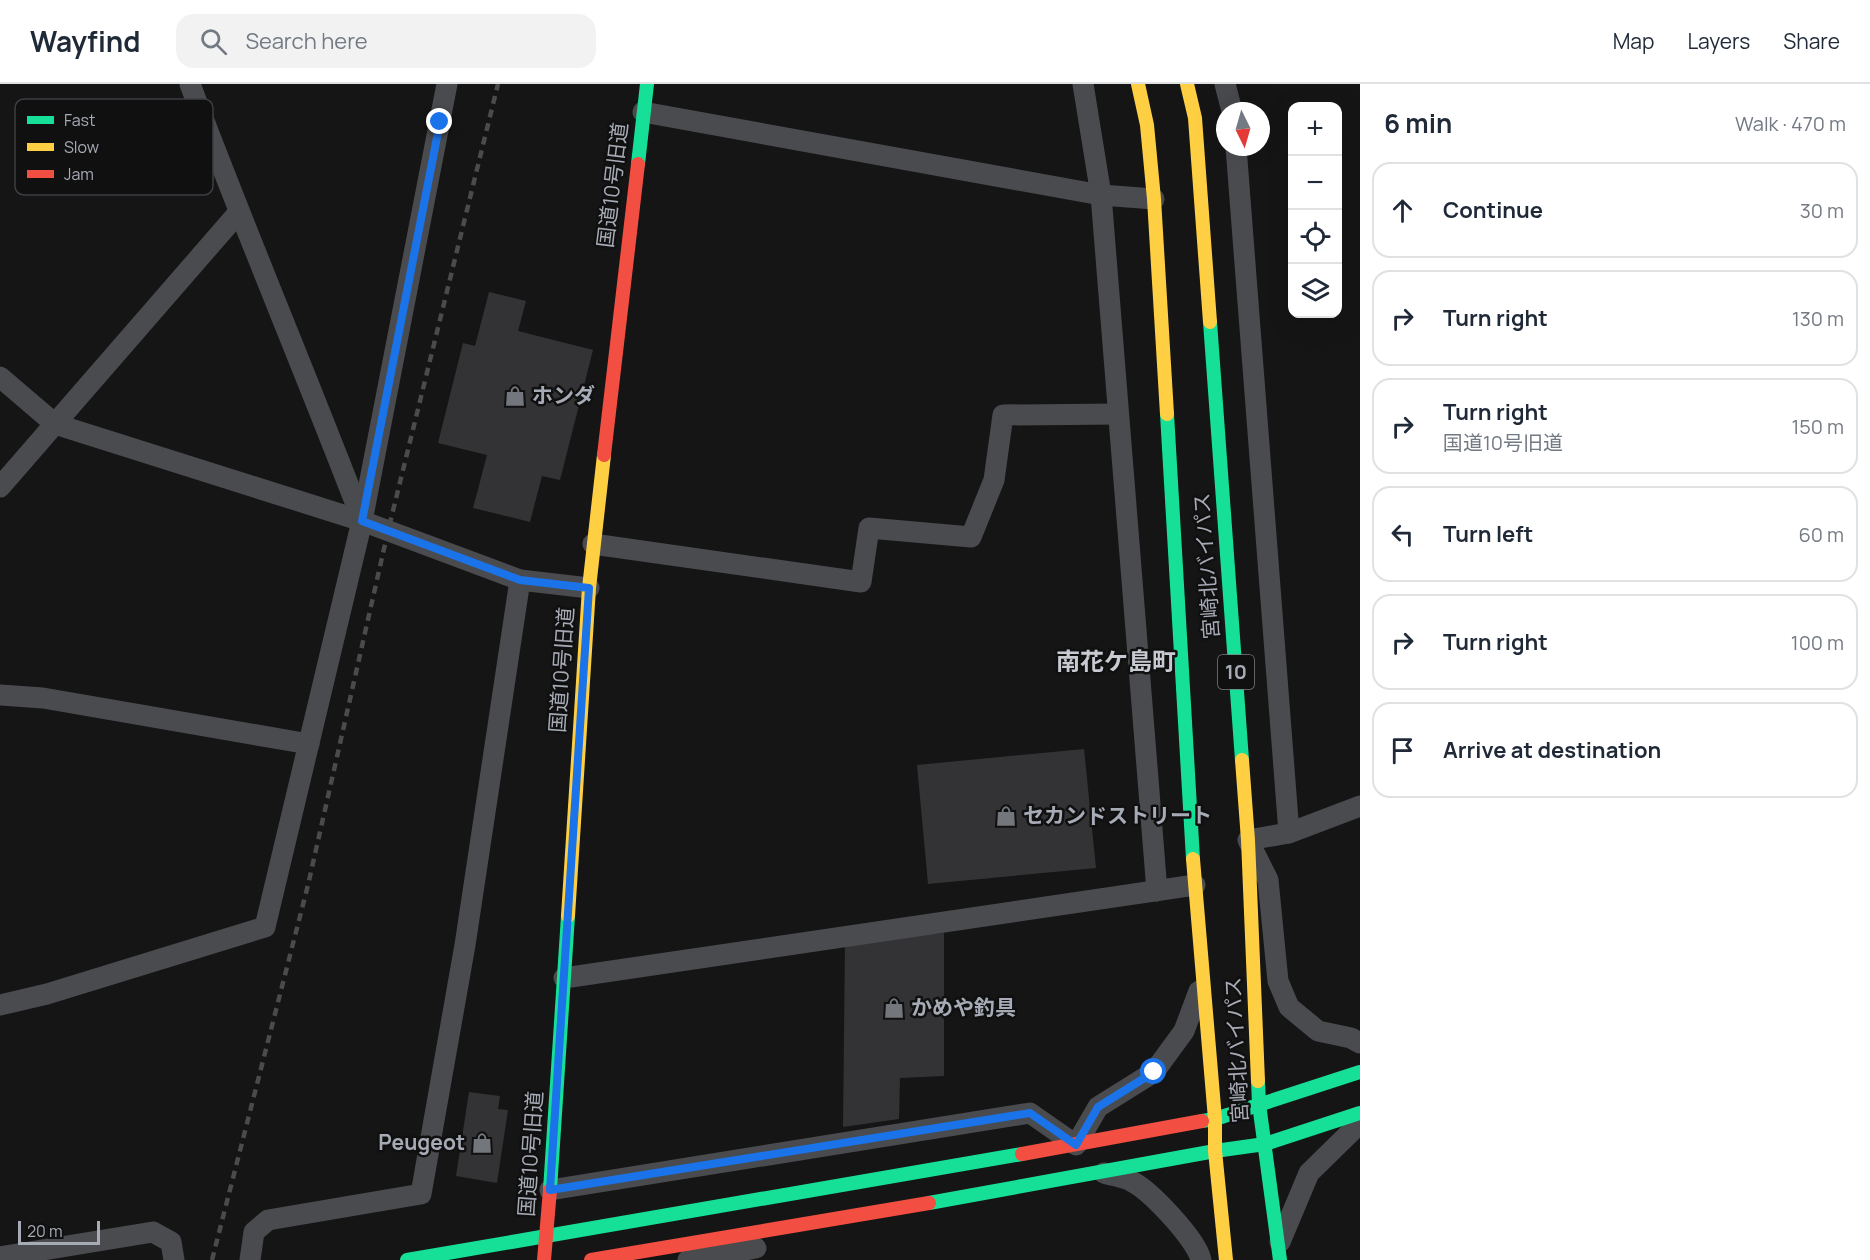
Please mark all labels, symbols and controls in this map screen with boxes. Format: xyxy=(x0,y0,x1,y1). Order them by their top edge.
search box xyxy=(176,14,596,68)
text: Wayfind xyxy=(30,22,140,60)
icon: search xyxy=(197,25,230,58)
text: Search here xyxy=(245,26,368,56)
text: Map xyxy=(1613,27,1654,55)
text: Layers xyxy=(1687,27,1750,55)
text: Share xyxy=(1783,27,1840,55)
legend xyxy=(15,99,213,195)
north arrow xyxy=(1216,102,1270,156)
map controls xyxy=(1288,102,1342,318)
button: + xyxy=(1288,102,1342,156)
text: 6 min xyxy=(1384,105,1452,141)
route end xyxy=(426,108,452,134)
text: Fast xyxy=(64,109,95,131)
text: Walk · 470 m xyxy=(1735,110,1846,137)
street label: 国道10号旧道 xyxy=(590,121,634,249)
text: Slow xyxy=(64,136,99,158)
button: − xyxy=(1288,156,1342,210)
text: Jam xyxy=(64,163,94,185)
icon: ahead xyxy=(1386,194,1419,227)
text: Continue xyxy=(1443,195,1543,225)
text: 30 m xyxy=(1800,197,1844,224)
button: locate xyxy=(1288,210,1342,264)
button: layers xyxy=(1288,264,1342,318)
icon: right xyxy=(1386,302,1419,335)
text: Turn right xyxy=(1443,303,1548,333)
text: 130 m xyxy=(1792,305,1844,332)
place label: ホンダ xyxy=(532,381,595,409)
shop icon: ホンダ xyxy=(503,384,527,408)
text: Turn right xyxy=(1443,397,1548,427)
icon: right xyxy=(1386,410,1419,443)
text: 150 m xyxy=(1791,413,1844,440)
text: 国道10号旧道 xyxy=(1443,429,1563,456)
street label: 宮崎北バイパス xyxy=(1187,492,1225,640)
icon: left xyxy=(1386,518,1419,551)
text: Turn left xyxy=(1443,519,1533,549)
text: 60 m xyxy=(1798,521,1844,548)
street label: 国道10号旧道 xyxy=(543,606,579,734)
icon: right xyxy=(1386,626,1419,659)
text: Turn right xyxy=(1443,627,1548,657)
text: 100 m xyxy=(1791,629,1844,656)
district label: 南花ケ島町 xyxy=(1056,644,1176,677)
road number: 10 xyxy=(1218,655,1254,689)
icon: arrive xyxy=(1386,734,1419,767)
text: Arrive at destination xyxy=(1443,735,1661,765)
place label: セカンドストリート xyxy=(1023,801,1212,829)
shop icon: セカンドストリート xyxy=(994,804,1018,828)
street label: 宮崎北バイパス xyxy=(1218,976,1254,1124)
place label: かめや釣具 xyxy=(911,993,1016,1021)
shop icon: かめや釣具 xyxy=(882,996,906,1020)
route start xyxy=(1140,1058,1166,1084)
street label: 国道10号旧道 xyxy=(512,1090,548,1218)
place label: Peugeot xyxy=(378,1128,465,1156)
shop icon: Peugeot xyxy=(470,1131,494,1155)
scale bar xyxy=(18,1218,100,1246)
text: 20 m xyxy=(27,1220,63,1242)

